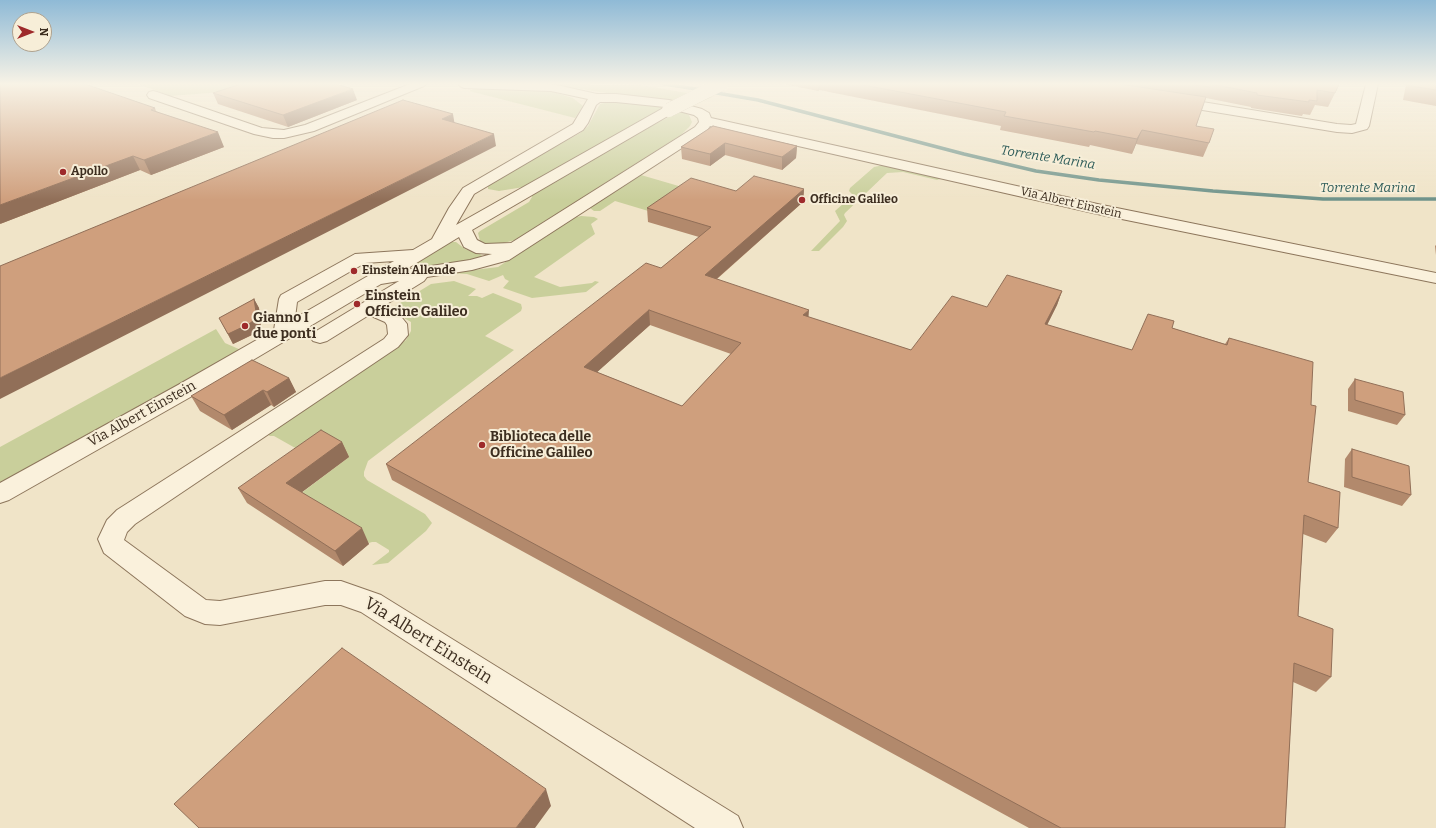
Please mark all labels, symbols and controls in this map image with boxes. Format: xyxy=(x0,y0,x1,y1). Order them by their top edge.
north arrow xyxy=(12,12,52,52)
text: N xyxy=(37,28,50,36)
water label: Torrente Marina xyxy=(1000,143,1096,173)
place label: Apollo xyxy=(71,165,108,179)
marker: Apollo xyxy=(58,167,68,177)
water label: Torrente Marina xyxy=(1320,180,1416,196)
street label: Via Albert Einstein xyxy=(1019,184,1123,222)
place label: Officine Galileo xyxy=(810,193,898,207)
marker: Officine Galileo xyxy=(797,195,807,205)
place label: Einstein Allende xyxy=(362,264,456,278)
marker: Einstein Allende xyxy=(349,266,359,276)
place label: Einstein Officine Galileo xyxy=(365,288,468,320)
marker: Einstein Officine Galileo xyxy=(352,299,362,309)
place label: Gianno I due ponti xyxy=(253,310,316,342)
marker: Gianno I due ponti xyxy=(240,321,250,331)
street label: Via Albert Einstein xyxy=(85,377,199,451)
place label: Biblioteca delle Officine Galileo xyxy=(490,429,593,462)
marker: Biblioteca delle Officine Galileo xyxy=(477,440,487,450)
street label: Via Albert Einstein xyxy=(360,593,496,689)

